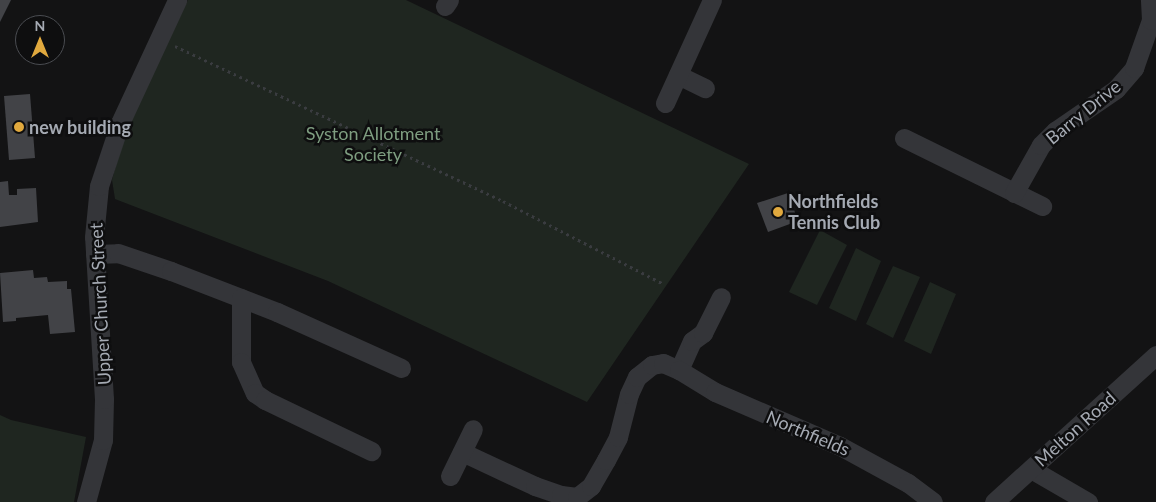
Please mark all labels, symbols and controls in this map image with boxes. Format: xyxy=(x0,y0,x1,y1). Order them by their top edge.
north arrow xyxy=(15,15,65,65)
text: N xyxy=(35,17,45,34)
street label: Barry Drive xyxy=(1041,75,1125,149)
place label: new building xyxy=(29,116,131,138)
marker: new building xyxy=(13,121,25,133)
park label: Syston Allotment Society xyxy=(305,123,441,166)
place label: Northfields Tennis Club xyxy=(788,191,880,233)
marker: Northfields Tennis Club xyxy=(772,206,784,218)
street label: Upper Church Street xyxy=(85,222,115,386)
street label: Melton Road xyxy=(1030,387,1120,471)
street label: Northfields xyxy=(763,406,853,460)

